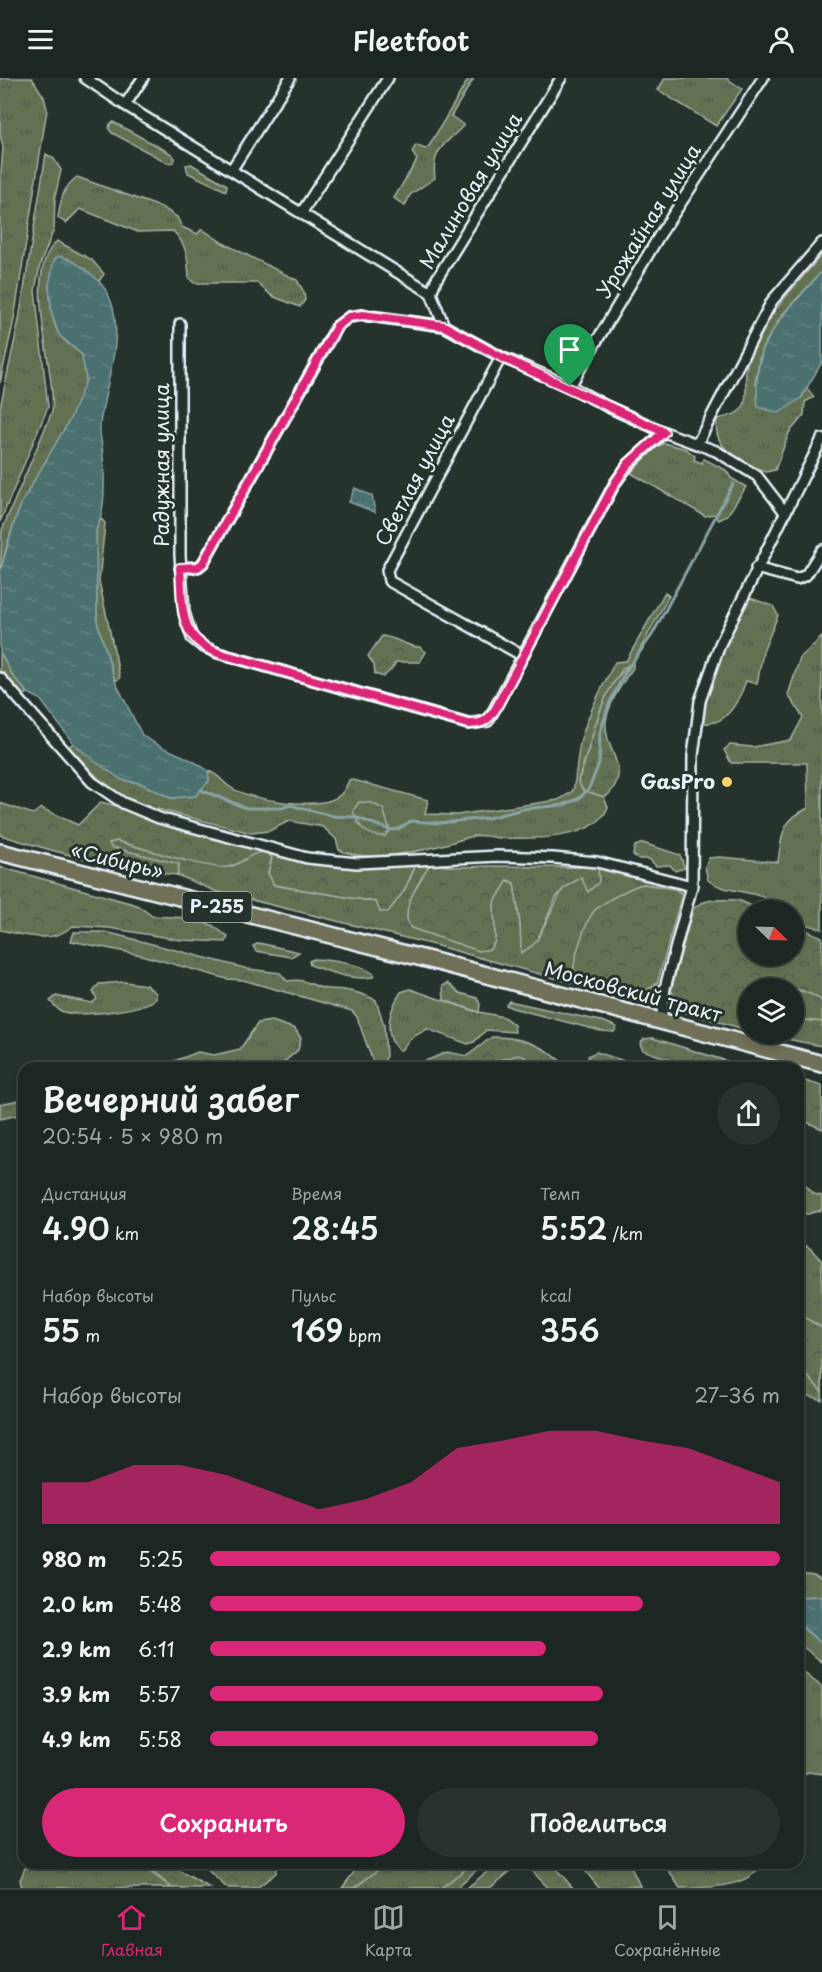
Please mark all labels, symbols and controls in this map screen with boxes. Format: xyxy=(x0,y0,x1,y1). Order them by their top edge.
text: Fleetfoot xyxy=(352,19,470,60)
icon: menu xyxy=(24,23,57,56)
icon: person xyxy=(765,23,798,56)
street label: Малиновая улица xyxy=(411,106,529,275)
street label: Урожайная улица xyxy=(589,137,708,303)
pin xyxy=(544,324,595,386)
icon: arrive xyxy=(553,333,586,366)
street label: Радужная улица xyxy=(146,383,176,547)
street label: Светлая улица xyxy=(367,408,462,551)
place label: GasPro xyxy=(640,766,715,796)
marker: GasPro xyxy=(720,775,734,789)
street label: «Сибирь» xyxy=(68,834,167,886)
road number: Р-255 xyxy=(182,892,252,922)
north arrow xyxy=(738,900,804,966)
map controls xyxy=(738,900,804,1044)
street label: Московский тракт xyxy=(541,953,726,1029)
button: layers xyxy=(738,978,804,1044)
text: Вечерний забег xyxy=(42,1073,299,1123)
button: share xyxy=(717,1082,780,1145)
text: 20:54 · 5 × 980 m xyxy=(42,1121,223,1151)
text: Дистанция xyxy=(42,1181,127,1205)
text: Время xyxy=(291,1181,342,1205)
text: Темп xyxy=(540,1181,580,1205)
text: 4.90 xyxy=(42,1205,110,1250)
text: 28:45 xyxy=(291,1205,379,1250)
text: 5:52 xyxy=(540,1205,607,1250)
text: km xyxy=(110,1221,139,1245)
text: /km xyxy=(607,1221,643,1245)
text: Набор высоты xyxy=(42,1283,154,1307)
text: Пульс xyxy=(291,1283,336,1307)
text: kcal xyxy=(540,1283,572,1307)
text: 55 xyxy=(42,1307,80,1352)
text: 169 xyxy=(291,1307,343,1352)
text: 356 xyxy=(540,1307,600,1352)
text: m xyxy=(80,1323,100,1347)
text: bpm xyxy=(343,1323,382,1347)
text: Набор высоты xyxy=(42,1380,182,1410)
text: 27–36 m xyxy=(694,1380,780,1410)
text: 980 m xyxy=(42,1544,106,1574)
text: 5:25 xyxy=(138,1544,183,1574)
text: 2.0 km xyxy=(42,1589,114,1619)
text: 5:48 xyxy=(138,1589,182,1619)
text: 2.9 km xyxy=(42,1634,111,1664)
text: 6:11 xyxy=(138,1634,174,1664)
text: 3.9 km xyxy=(42,1679,110,1709)
text: 5:57 xyxy=(138,1679,181,1709)
text: 4.9 km xyxy=(42,1724,111,1754)
text: 5:58 xyxy=(138,1724,182,1754)
button: Сохранить xyxy=(42,1788,405,1857)
button: Поделиться xyxy=(417,1788,780,1857)
tab: Главная xyxy=(101,1901,163,1961)
tab: Карта xyxy=(365,1901,412,1961)
tab: Сохранённые xyxy=(614,1901,721,1961)

